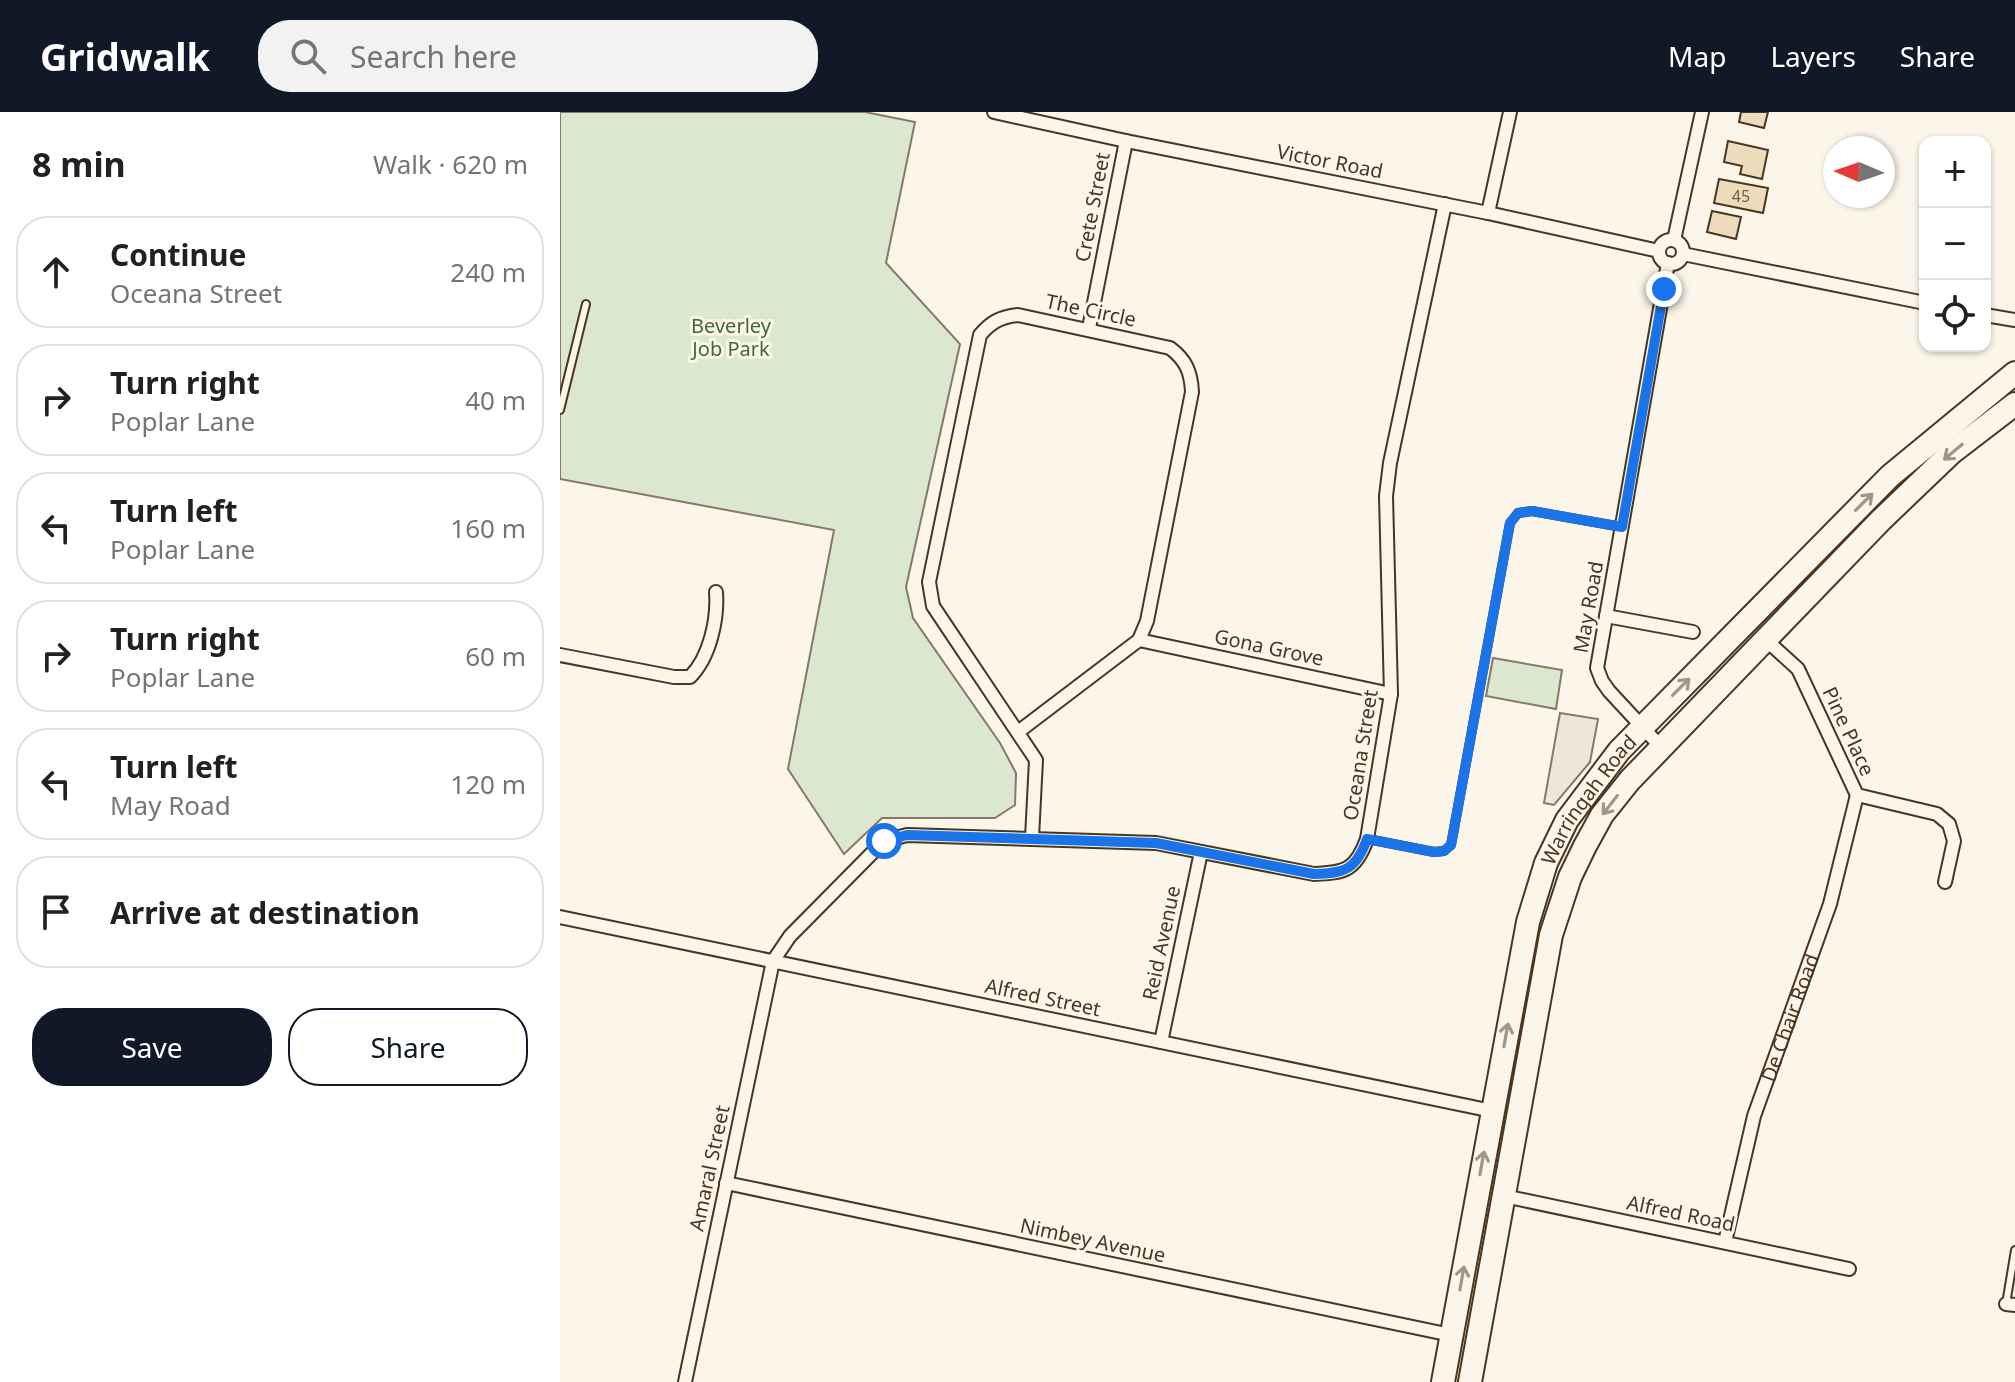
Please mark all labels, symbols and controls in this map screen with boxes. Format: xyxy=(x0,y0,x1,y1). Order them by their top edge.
search box xyxy=(258,20,818,92)
text: Gridwalk xyxy=(40,30,210,82)
icon: search xyxy=(286,34,330,78)
text: Search here xyxy=(350,36,517,77)
text: Map xyxy=(1668,37,1726,75)
text: Layers xyxy=(1770,37,1856,75)
text: Share xyxy=(1900,37,1975,75)
north arrow xyxy=(1823,136,1895,208)
map controls xyxy=(1919,136,1991,352)
button: + xyxy=(1919,136,1991,208)
street label: Victor Road xyxy=(1275,137,1385,185)
text: 8 min xyxy=(32,141,126,187)
text: Walk · 620 m xyxy=(373,146,528,182)
street label: Crete Street xyxy=(1068,150,1116,264)
house number: 45 xyxy=(1732,185,1750,207)
button: − xyxy=(1919,208,1991,280)
text: Continue xyxy=(110,234,246,275)
icon: ahead xyxy=(34,250,78,294)
text: 240 m xyxy=(450,254,526,290)
route end xyxy=(1646,271,1682,307)
text: Oceana Street xyxy=(110,275,282,311)
button: locate xyxy=(1919,280,1991,352)
street label: The Circle xyxy=(1043,287,1139,333)
park label: Beverley Job Park xyxy=(690,312,772,362)
text: Turn right xyxy=(110,362,260,403)
icon: right xyxy=(34,378,78,422)
text: 40 m xyxy=(465,382,526,418)
text: Poplar Lane xyxy=(110,403,255,439)
one-way arrow xyxy=(1944,443,1964,461)
text: Turn left xyxy=(110,490,238,531)
one-way arrow xyxy=(1855,492,1874,512)
icon: left xyxy=(34,506,78,550)
text: 160 m xyxy=(450,510,526,546)
text: Poplar Lane xyxy=(110,531,255,567)
street label: May Road xyxy=(1567,559,1609,655)
text: Turn right xyxy=(110,618,260,659)
street label: Gona Grove xyxy=(1212,622,1326,672)
icon: right xyxy=(34,634,78,678)
text: 60 m xyxy=(465,638,526,674)
text: Poplar Lane xyxy=(110,659,255,695)
one-way arrow xyxy=(1672,677,1691,697)
street label: Pine Place xyxy=(1817,682,1881,780)
street label: Oceana Street xyxy=(1336,688,1384,822)
street label: Warringah Road xyxy=(1534,728,1642,869)
text: Turn left xyxy=(110,746,238,787)
icon: left xyxy=(34,762,78,806)
text: 120 m xyxy=(450,766,526,802)
text: May Road xyxy=(110,787,231,823)
one-way arrow xyxy=(1601,794,1618,816)
route start xyxy=(866,823,902,859)
street label: Reid Avenue xyxy=(1136,883,1186,1003)
icon: arrive xyxy=(34,890,78,934)
text: Arrive at destination xyxy=(110,892,420,933)
street label: De Chair Road xyxy=(1754,950,1825,1085)
street label: Alfred Street xyxy=(983,972,1103,1022)
button: Save xyxy=(32,1008,272,1086)
button: Share xyxy=(288,1008,528,1086)
one-way arrow xyxy=(1500,1022,1515,1048)
street label: Amaral Street xyxy=(682,1103,736,1233)
one-way arrow xyxy=(1476,1151,1491,1177)
street label: Alfred Road xyxy=(1625,1188,1737,1238)
street label: Nimbey Avenue xyxy=(1018,1211,1168,1269)
one-way arrow xyxy=(1455,1265,1470,1291)

